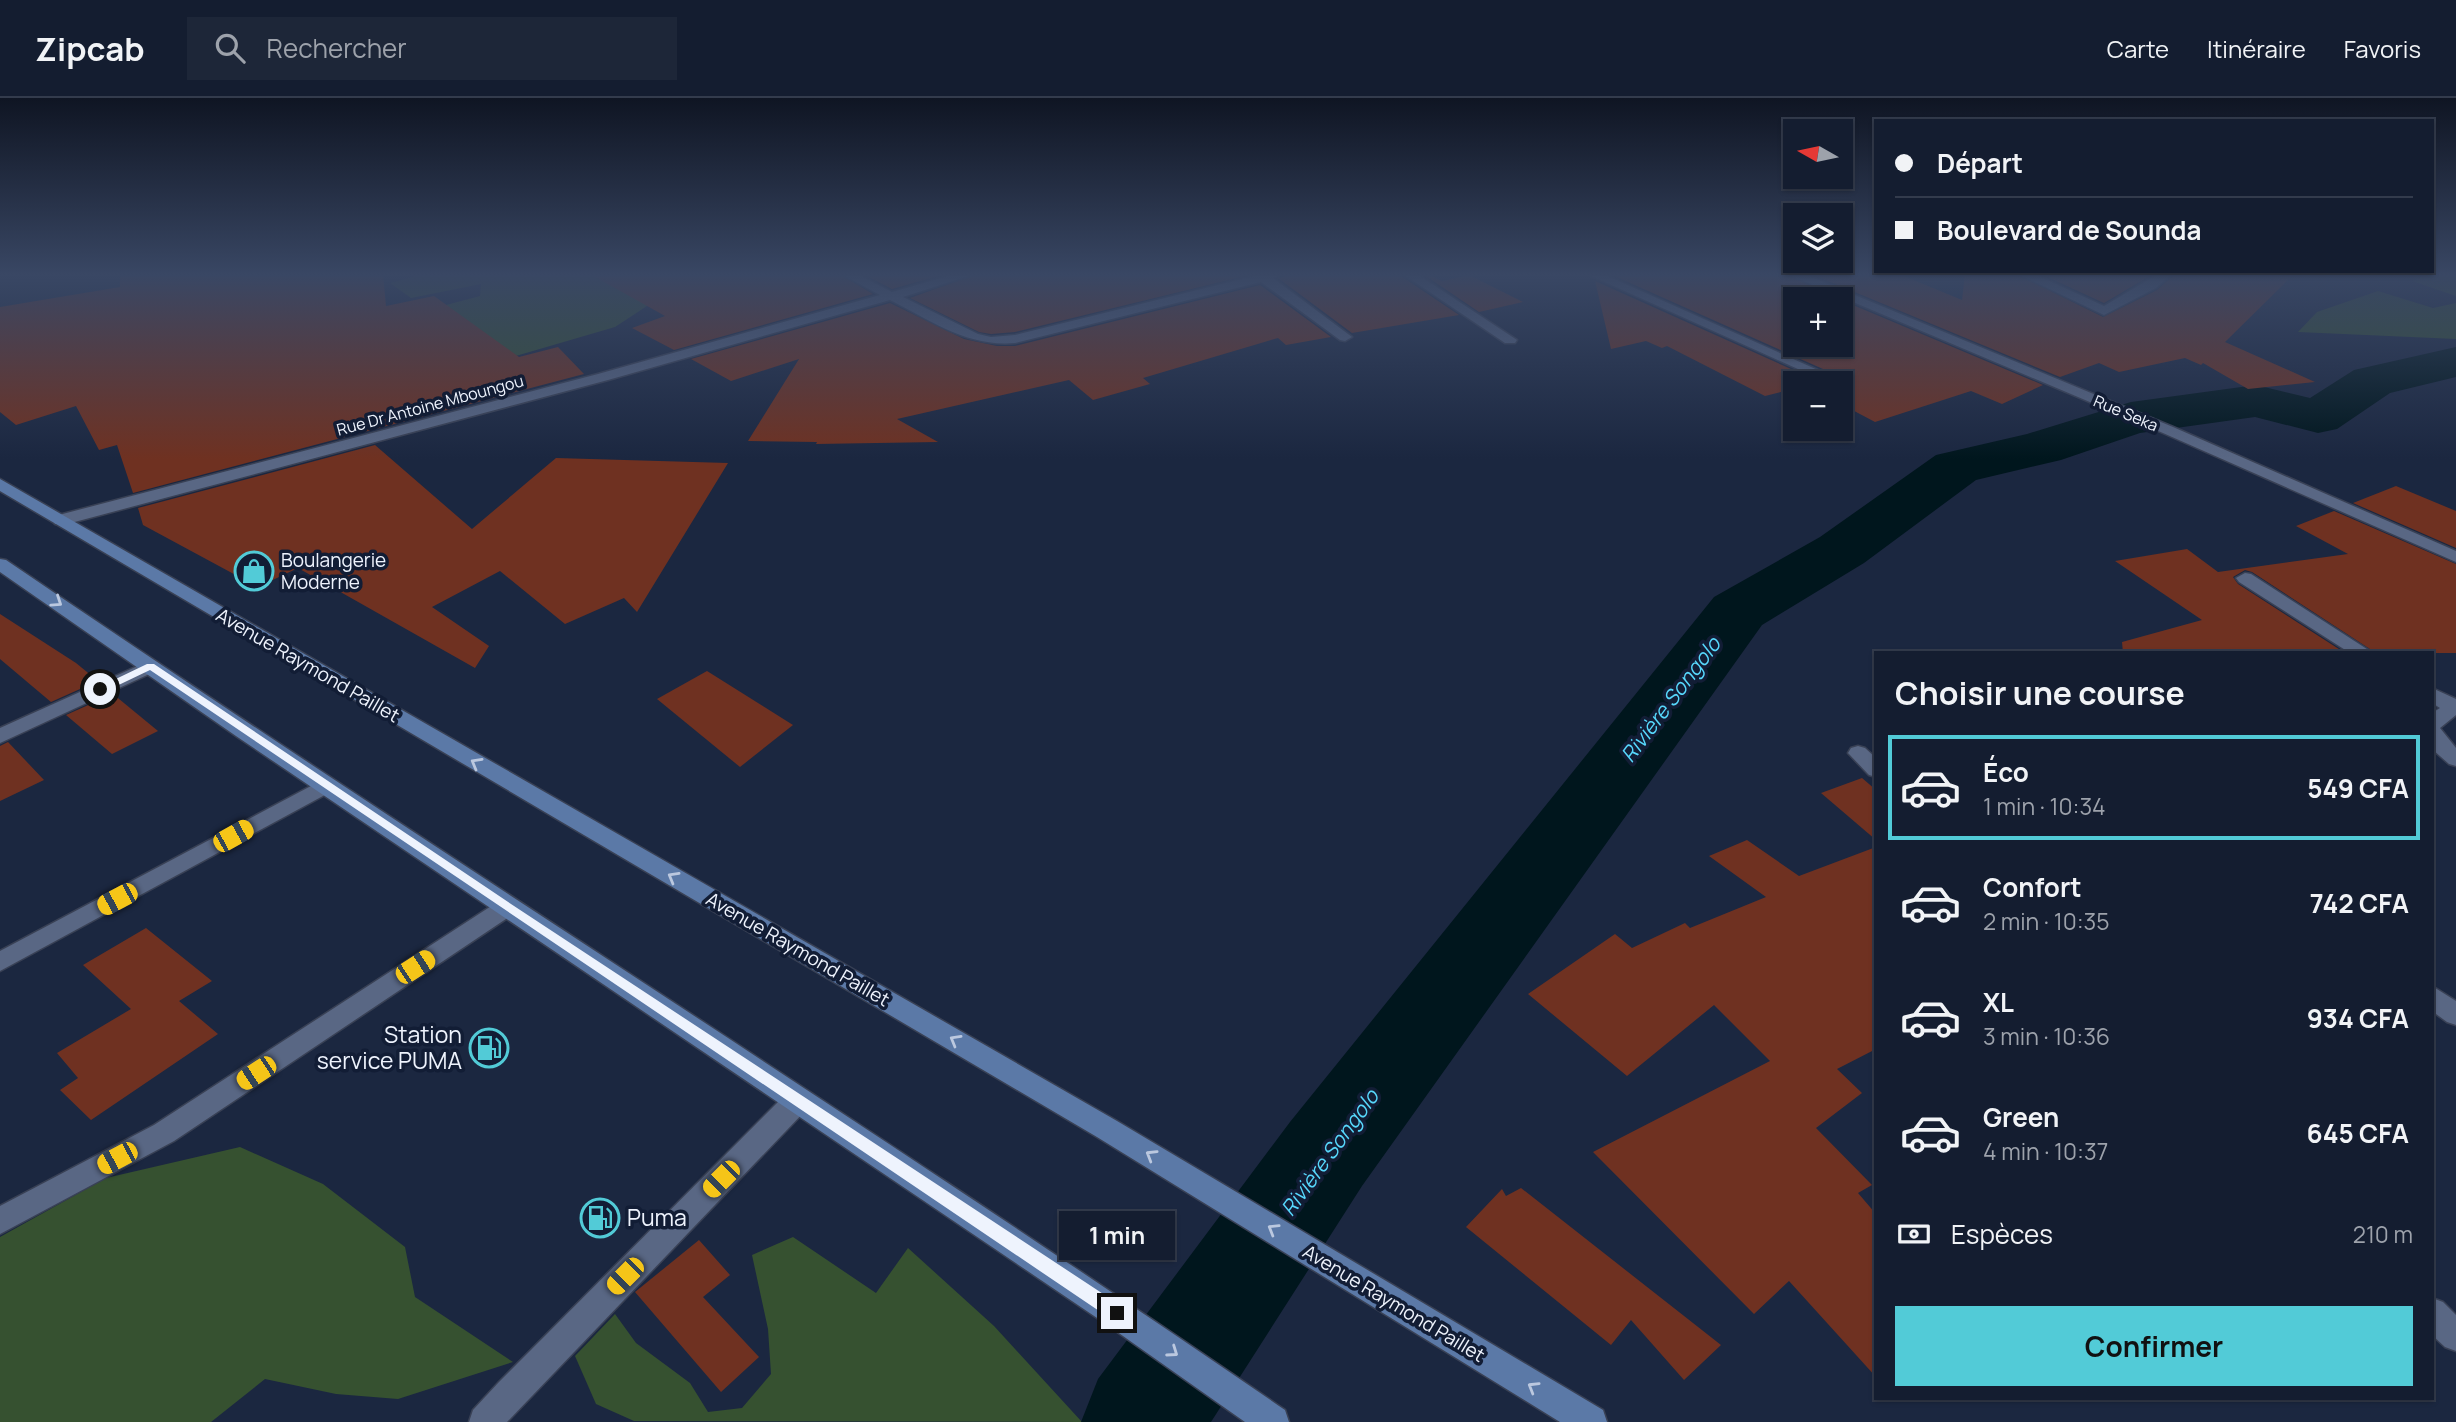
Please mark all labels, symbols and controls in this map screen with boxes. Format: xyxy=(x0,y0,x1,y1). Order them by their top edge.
search box xyxy=(187,17,677,80)
text: Zipcab xyxy=(35,26,145,71)
icon: search xyxy=(211,29,249,67)
text: Rechercher xyxy=(267,30,407,66)
text: Carte xyxy=(2107,32,2169,65)
text: Itinéraire xyxy=(2207,32,2306,65)
text: Favoris xyxy=(2344,32,2421,65)
north arrow xyxy=(1783,119,1853,189)
map controls xyxy=(1783,119,1853,441)
text: Départ xyxy=(1937,145,2023,181)
button: layers xyxy=(1783,203,1853,273)
text: Boulevard de Sounda xyxy=(1937,212,2201,248)
button: + xyxy=(1783,287,1853,357)
street label: Rue Dr Antoine Mboungou xyxy=(334,369,526,441)
button: − xyxy=(1783,371,1853,441)
street label: Rue Seka xyxy=(2090,390,2162,436)
place label: Boulangerie Moderne xyxy=(281,547,386,595)
shop icon: Boulangerie Moderne xyxy=(233,550,275,592)
one-way arrow xyxy=(49,594,62,607)
street label: Avenue Raymond Paillet xyxy=(211,602,405,728)
water label: Rivière Songolo xyxy=(1614,630,1727,768)
text: Choisir une course xyxy=(1895,671,2185,715)
route start xyxy=(84,673,116,705)
text: Éco xyxy=(1983,754,2029,790)
icon: car xyxy=(1899,756,1962,819)
one-way arrow xyxy=(471,758,483,771)
text: 549 CFA xyxy=(2307,770,2409,806)
text: 1 min · 10:34 xyxy=(1983,790,2106,822)
car xyxy=(210,817,257,855)
text: Confort xyxy=(1983,869,2082,905)
icon: car xyxy=(1899,871,1962,934)
one-way arrow xyxy=(668,872,681,885)
car xyxy=(94,880,141,918)
text: 742 CFA xyxy=(2310,885,2409,921)
street label: Avenue Raymond Paillet xyxy=(701,886,895,1012)
text: 2 min · 10:35 xyxy=(1983,905,2110,937)
car xyxy=(392,947,439,987)
text: XL xyxy=(1983,984,2014,1020)
icon: car xyxy=(1899,986,1962,1049)
text: 934 CFA xyxy=(2307,1000,2409,1036)
place label: Station service PUMA xyxy=(317,1018,462,1076)
text: 3 min · 10:36 xyxy=(1983,1020,2110,1052)
fuel station icon: Station service PUMA xyxy=(468,1027,510,1069)
one-way arrow xyxy=(949,1035,962,1048)
car xyxy=(233,1053,280,1093)
water label: Rivière Songolo xyxy=(1274,1082,1385,1221)
text: Green xyxy=(1983,1099,2059,1135)
icon: car xyxy=(1899,1101,1962,1164)
text: 645 CFA xyxy=(2307,1115,2409,1151)
text: 4 min · 10:37 xyxy=(1983,1135,2108,1167)
car xyxy=(94,1139,141,1177)
one-way arrow xyxy=(1145,1150,1158,1163)
car xyxy=(699,1157,744,1201)
fuel station icon: Puma xyxy=(579,1197,621,1239)
place label: Puma xyxy=(627,1201,687,1233)
callout: 1 min xyxy=(1059,1212,1175,1260)
icon: cash xyxy=(1895,1215,1933,1253)
text: Espèces xyxy=(1951,1216,2053,1252)
text: 210 m xyxy=(2353,1218,2413,1250)
text: 1 min xyxy=(1089,1219,1145,1251)
one-way arrow xyxy=(1267,1225,1280,1238)
street label: Avenue Raymond Paillet xyxy=(1298,1238,1490,1368)
car xyxy=(603,1254,648,1298)
route end xyxy=(1101,1297,1133,1329)
button: Confirmer xyxy=(1895,1306,2413,1386)
one-way arrow xyxy=(1165,1344,1178,1356)
one-way arrow xyxy=(1527,1382,1540,1395)

